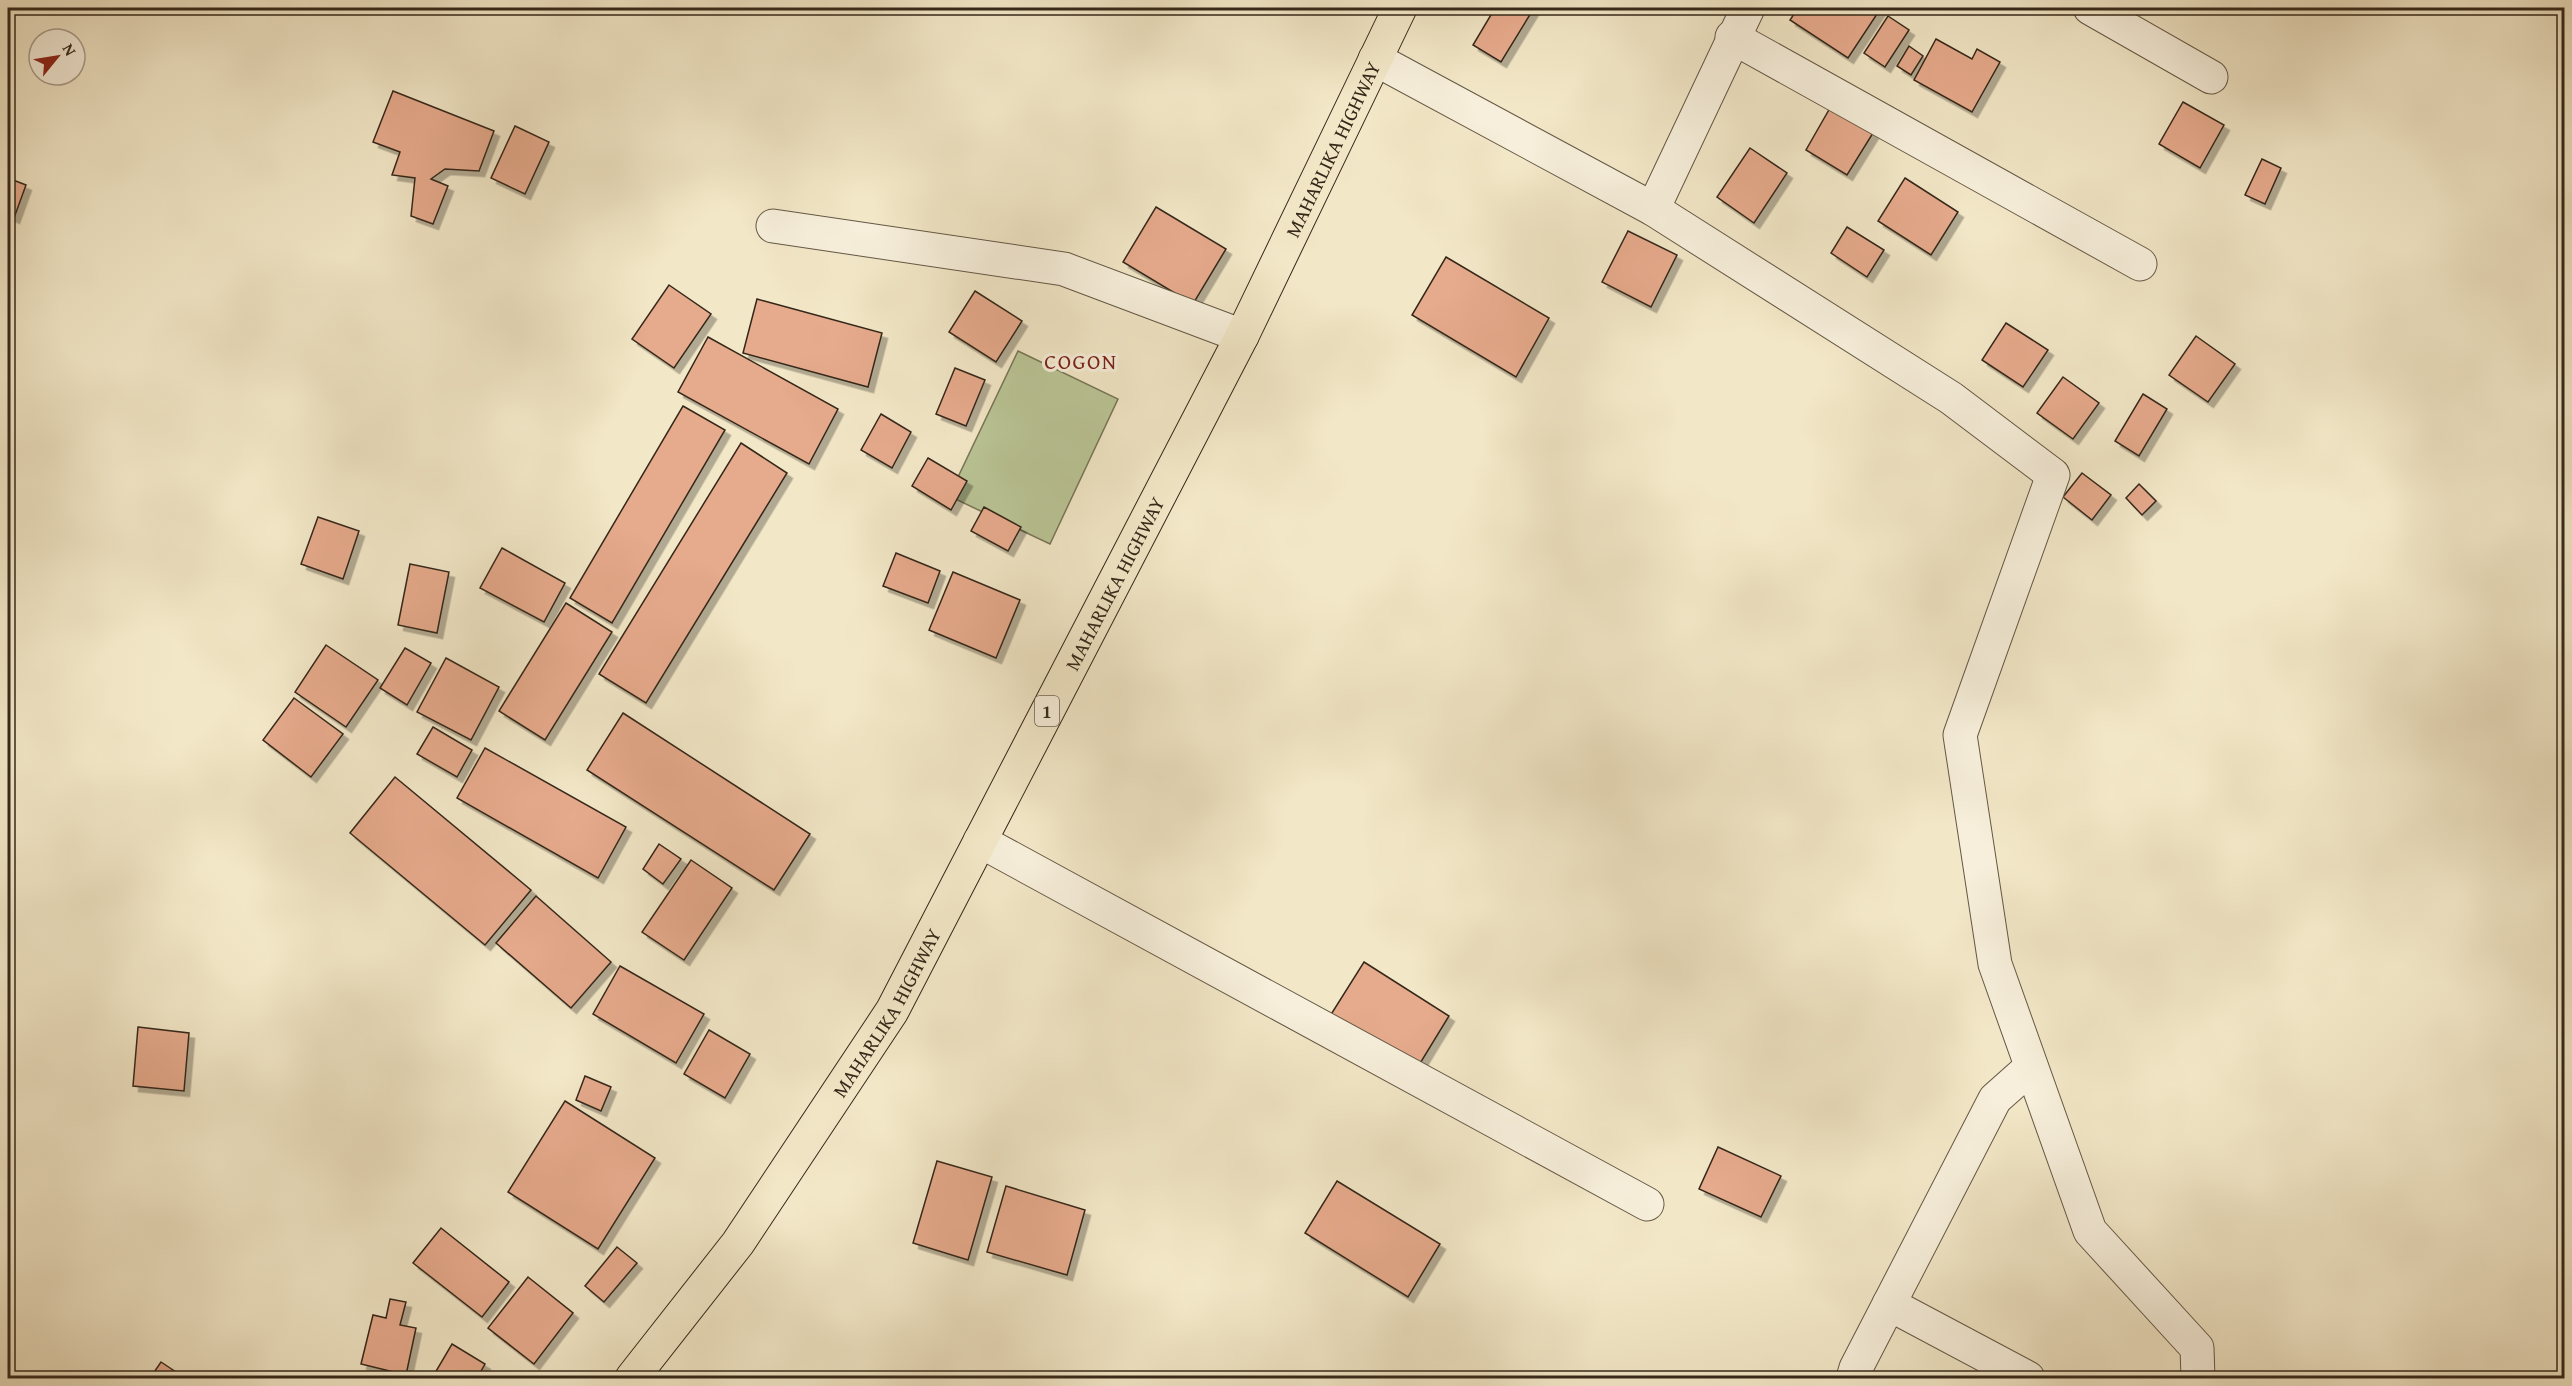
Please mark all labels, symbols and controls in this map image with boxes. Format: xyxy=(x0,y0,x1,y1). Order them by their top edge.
north arrow xyxy=(27,27,87,87)
text: N xyxy=(57,39,83,60)
street label: MAHARLIKA HIGHWAY xyxy=(1277,56,1387,242)
district label: COGON xyxy=(1044,345,1118,377)
street label: MAHARLIKA HIGHWAY xyxy=(1057,491,1171,675)
road number: 1 xyxy=(1035,696,1059,726)
street label: MAHARLIKA HIGHWAY xyxy=(825,923,947,1102)

